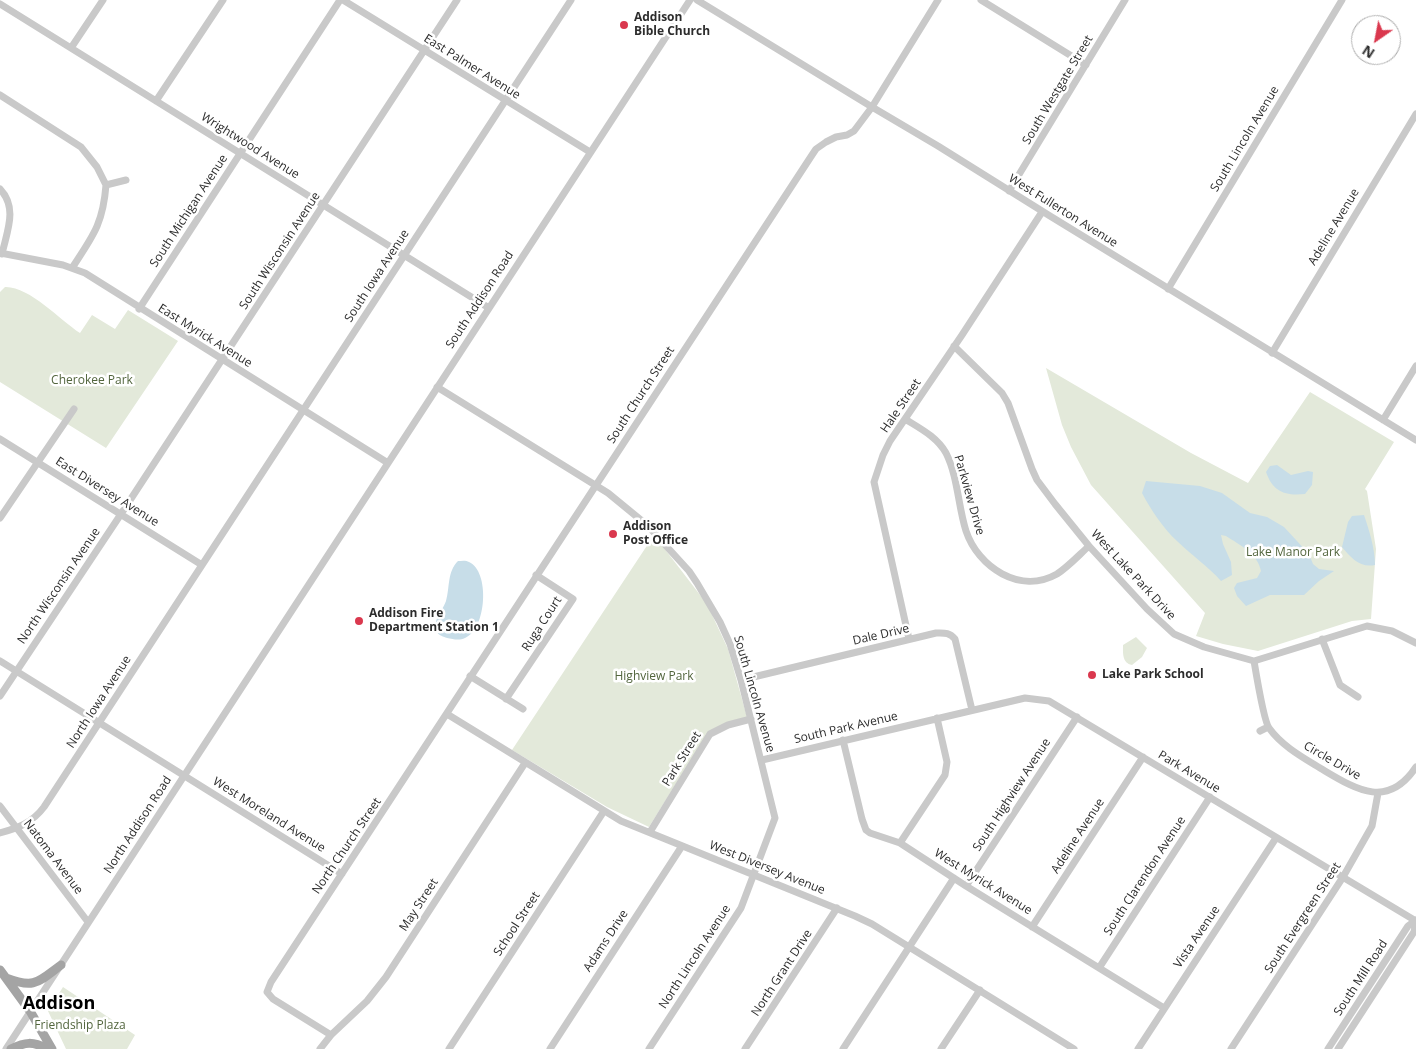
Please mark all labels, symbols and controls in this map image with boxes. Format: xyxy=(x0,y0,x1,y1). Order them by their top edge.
place label: Addison Bible Church xyxy=(634,11,710,39)
north arrow xyxy=(1351,15,1401,65)
marker: Addison Bible Church xyxy=(618,19,630,31)
street label: East Palmer Avenue xyxy=(421,31,523,103)
street label: South Westgate Street xyxy=(1020,33,1096,147)
text: N xyxy=(1358,41,1378,63)
street label: South Lincoln Avenue xyxy=(1208,84,1282,194)
street label: Wrightwood Avenue xyxy=(198,110,302,182)
street label: South Michigan Avenue xyxy=(147,152,231,270)
street label: West Fullerton Avenue xyxy=(1006,172,1120,250)
street label: Adeline Avenue xyxy=(1305,186,1363,268)
street label: South Wisconsin Avenue xyxy=(237,190,323,312)
street label: South Iowa Avenue xyxy=(342,227,412,325)
street label: South Addison Road xyxy=(443,249,517,351)
street label: East Myrick Avenue xyxy=(155,301,255,371)
street label: South Church Street xyxy=(604,344,678,446)
park label: Cherokee Park xyxy=(51,374,133,388)
street label: Hale Street xyxy=(878,376,924,436)
street label: Parkview Drive xyxy=(951,453,987,537)
street label: East Diversey Avenue xyxy=(53,454,161,530)
place label: Addison Post Office xyxy=(623,520,688,548)
street label: North Wisconsin Avenue xyxy=(15,525,103,647)
street label: West Lake Park Drive xyxy=(1088,527,1178,623)
marker: Addison Post Office xyxy=(607,528,619,540)
park label: Lake Manor Park xyxy=(1246,546,1340,560)
street label: Ruga Court xyxy=(519,594,565,654)
place label: Addison Fire Department Station 1 xyxy=(369,607,499,635)
marker: Addison Fire Department Station 1 xyxy=(353,615,365,627)
street label: Dale Drive xyxy=(851,622,911,648)
street label: South Lincoln Avenue xyxy=(730,634,778,754)
street label: North Iowa Avenue xyxy=(64,653,134,751)
place label: Lake Park School xyxy=(1102,668,1204,682)
marker: Lake Park School xyxy=(1086,669,1098,681)
park label: Highview Park xyxy=(614,670,694,684)
street label: South Park Avenue xyxy=(793,709,899,747)
street label: Park Street xyxy=(660,729,704,789)
street label: South Highview Avenue xyxy=(970,736,1054,854)
street label: Circle Drive xyxy=(1301,739,1363,783)
street label: Park Avenue xyxy=(1155,748,1223,796)
street label: North Addison Road xyxy=(101,774,175,876)
street label: West Moreland Avenue xyxy=(210,774,328,856)
street label: North Church Street xyxy=(309,795,385,897)
street label: Adeline Avenue xyxy=(1048,796,1108,876)
street label: South Clarendon Avenue xyxy=(1101,814,1189,938)
street label: Natoma Avenue xyxy=(20,817,86,897)
street label: West Diversey Avenue xyxy=(707,838,827,898)
street label: West Myrick Avenue xyxy=(931,846,1035,918)
street label: South Evergreen Street xyxy=(1262,860,1344,976)
street label: May Street xyxy=(397,876,441,934)
street label: School Street xyxy=(491,889,543,959)
street label: North Lincoln Avenue xyxy=(656,902,734,1012)
street label: Vista Avenue xyxy=(1171,903,1223,971)
street label: Adams Drive xyxy=(581,907,631,975)
street label: North Grant Drive xyxy=(749,927,815,1019)
street label: South Mill Road xyxy=(1331,937,1391,1019)
district label: Addison xyxy=(23,993,95,1015)
park label: Friendship Plaza xyxy=(34,1019,126,1033)

